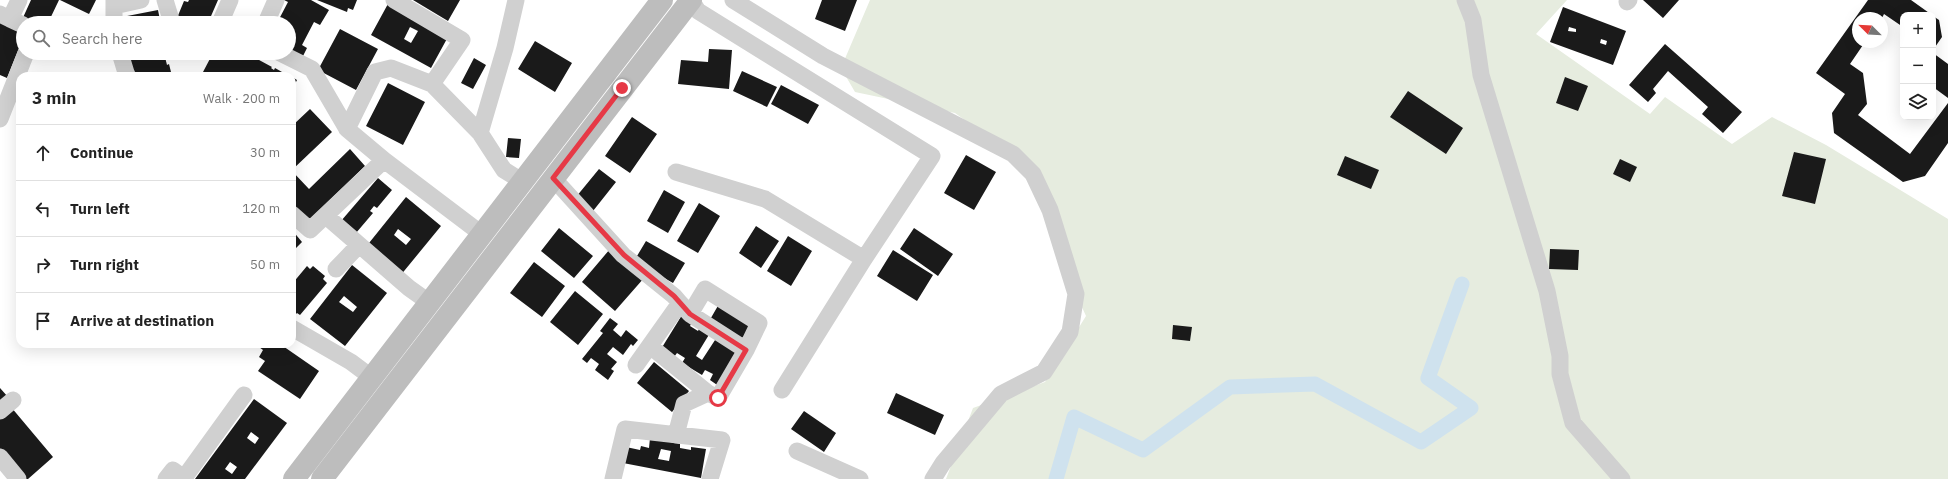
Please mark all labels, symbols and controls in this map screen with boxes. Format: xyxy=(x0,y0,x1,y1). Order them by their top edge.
north arrow xyxy=(1852,12,1888,48)
map controls xyxy=(1900,12,1936,120)
button: + xyxy=(1900,12,1936,48)
search box xyxy=(16,16,296,60)
icon: search xyxy=(30,27,52,49)
text: Search here xyxy=(62,29,142,48)
button: − xyxy=(1900,48,1936,84)
route end xyxy=(613,79,631,97)
button: layers xyxy=(1900,84,1936,120)
text: 3 min xyxy=(32,87,76,109)
text: Walk · 200 m xyxy=(203,90,280,107)
icon: ahead xyxy=(32,142,54,164)
text: Continue xyxy=(70,143,134,162)
text: 30 m xyxy=(250,144,280,161)
icon: left xyxy=(32,198,54,220)
text: Turn left xyxy=(70,199,130,218)
text: 120 m xyxy=(242,200,280,217)
icon: right xyxy=(32,254,54,276)
text: Turn right xyxy=(70,255,139,274)
text: 50 m xyxy=(250,256,280,273)
icon: arrive xyxy=(32,310,54,332)
text: Arrive at destination xyxy=(70,311,214,330)
route start xyxy=(709,389,727,407)

